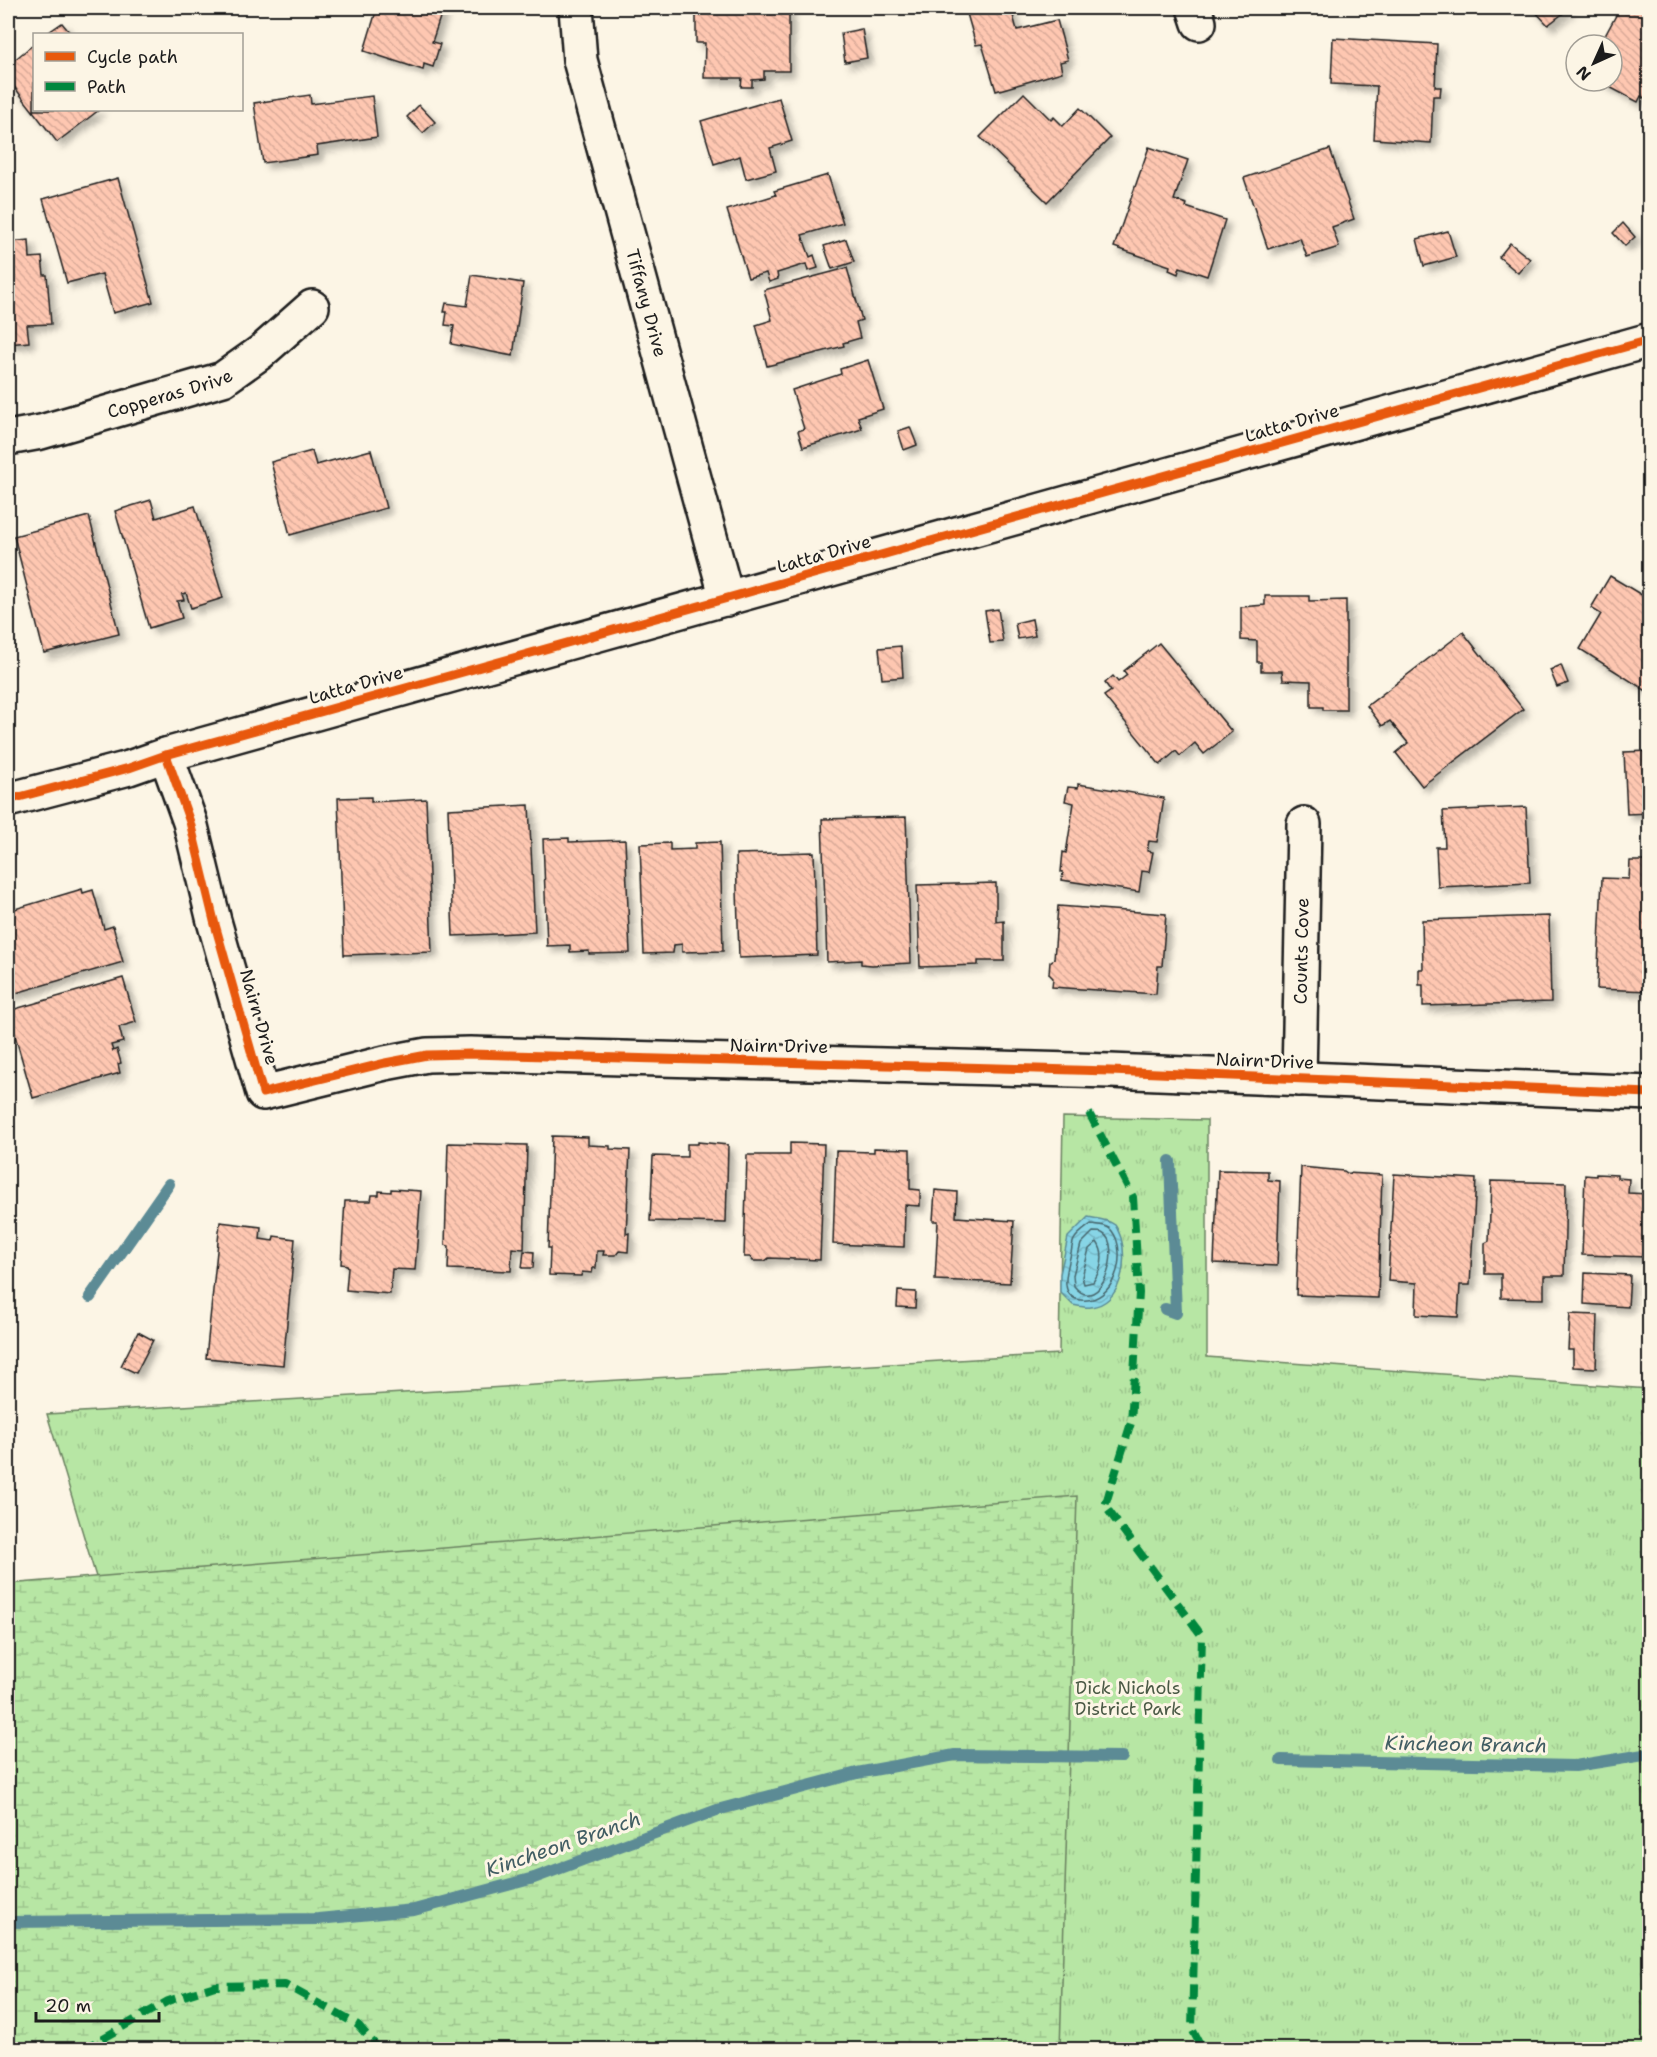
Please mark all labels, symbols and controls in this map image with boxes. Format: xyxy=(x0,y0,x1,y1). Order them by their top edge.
legend xyxy=(33,33,243,111)
north arrow xyxy=(1564,33,1624,93)
text: Cycle path xyxy=(87,45,178,69)
text: N xyxy=(1572,61,1596,85)
text: Path xyxy=(87,75,126,99)
street label: Tiffany Drive xyxy=(620,246,672,360)
street label: Copperas Drive xyxy=(105,364,238,424)
street label: Latta Drive xyxy=(1242,398,1342,448)
street label: Latta Drive xyxy=(774,529,874,579)
street label: Latta Drive xyxy=(306,660,406,710)
street label: Counts Cove xyxy=(1288,898,1315,1005)
street label: Nairn Drive xyxy=(234,966,284,1068)
street label: Nairn Drive xyxy=(730,1033,828,1059)
street label: Nairn Drive xyxy=(1215,1047,1315,1075)
park label: Dick Nichols District Park xyxy=(1075,1676,1181,1721)
water label: Kincheon Branch xyxy=(1384,1730,1548,1758)
water label: Kincheon Branch xyxy=(482,1805,644,1883)
scale bar xyxy=(36,1985,159,2023)
text: 20 m xyxy=(45,1994,91,2018)

